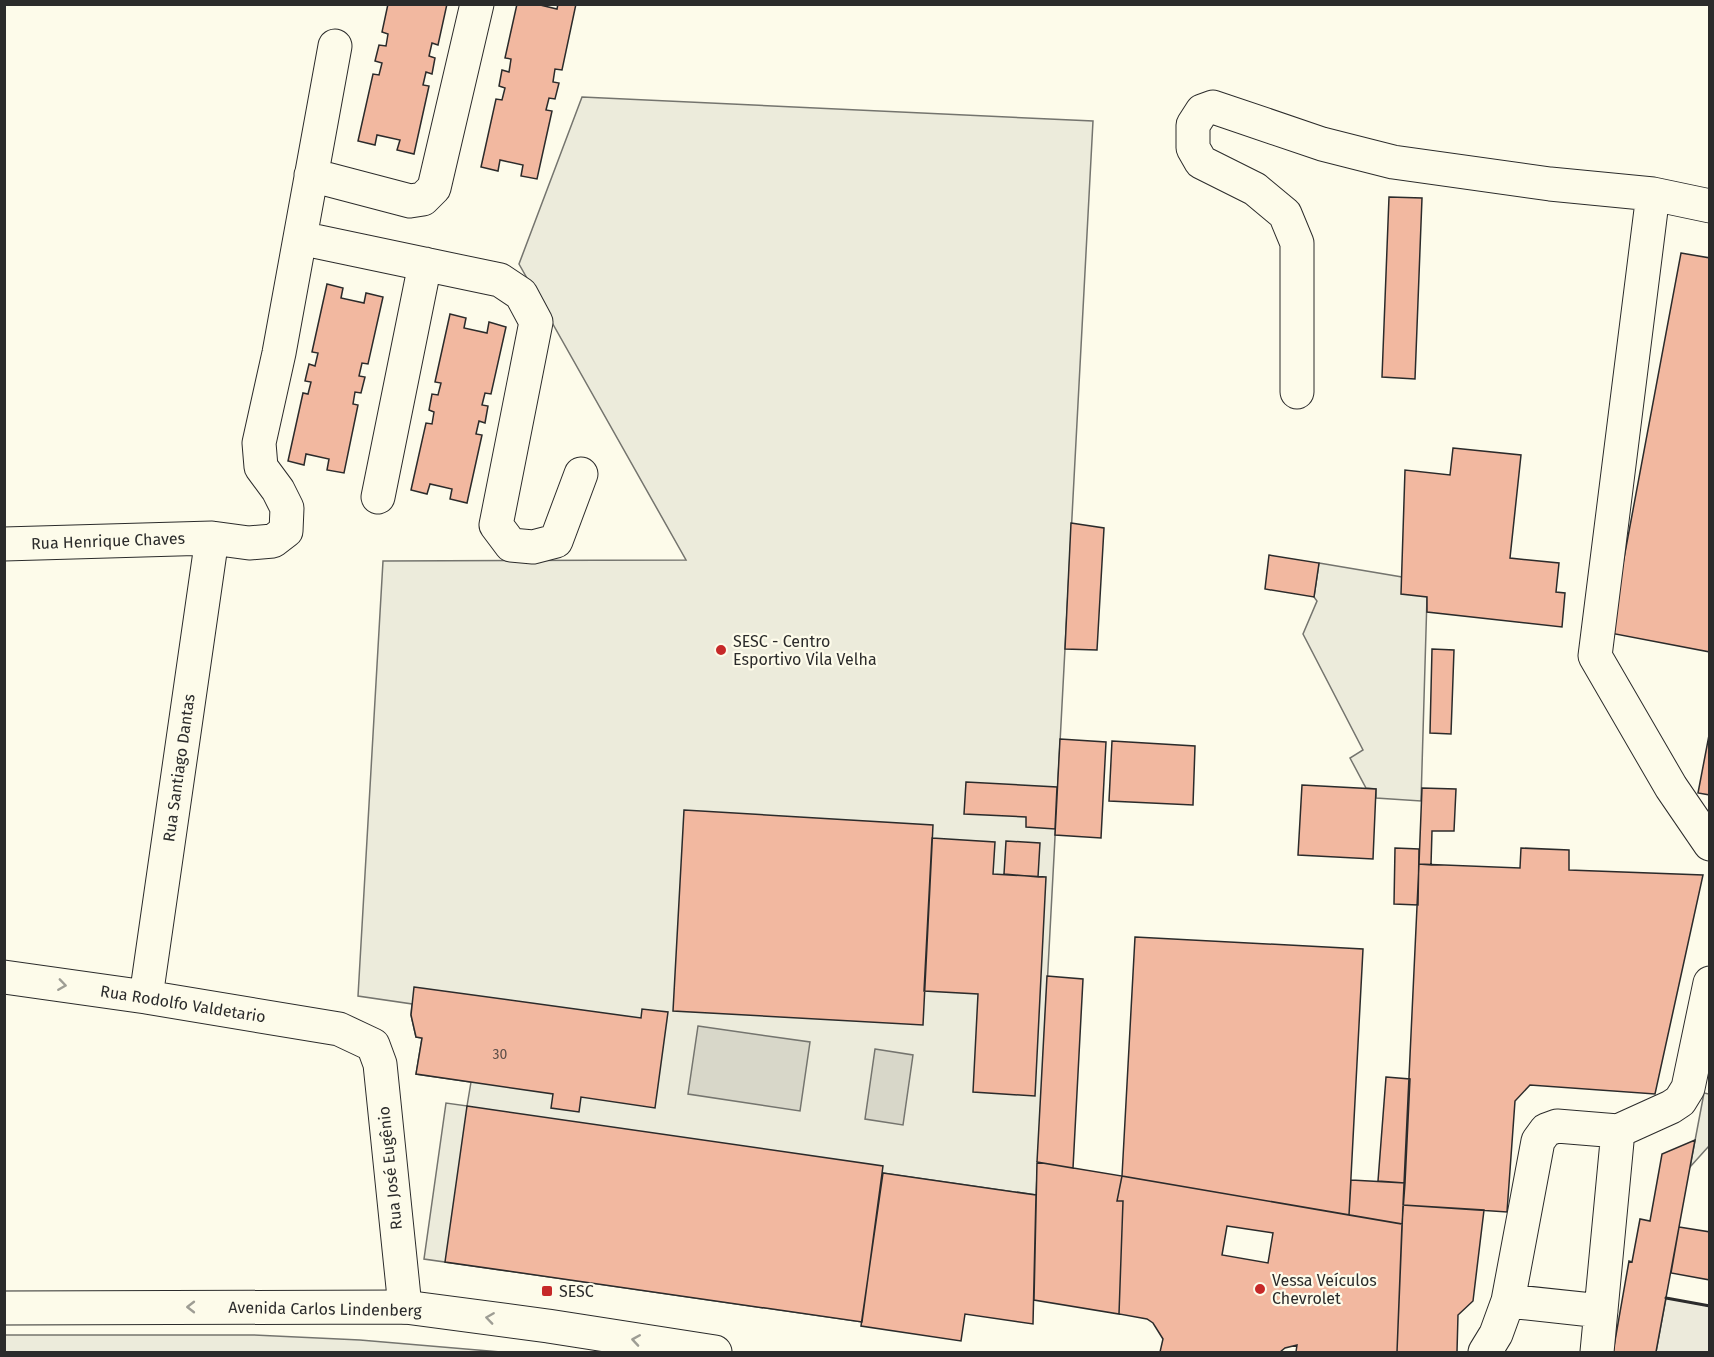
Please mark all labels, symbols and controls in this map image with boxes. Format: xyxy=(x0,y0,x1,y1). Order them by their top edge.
street label: Rua Henrique Chaves xyxy=(31,529,185,553)
place label: SESC - Centro Esportivo Vila Velha xyxy=(733,632,877,669)
marker: SESC - Centro Esportivo Vila Velha xyxy=(714,643,728,657)
street label: Rua Santiago Dantas xyxy=(159,693,199,843)
one-way arrow xyxy=(58,979,67,991)
street label: Rua Rodolfo Valdetario xyxy=(99,982,267,1026)
house number: 30 xyxy=(493,1046,508,1063)
street label: Rua José Eugênio xyxy=(374,1105,406,1231)
place label: Vessa Veículos Chevrolet xyxy=(1272,1271,1377,1308)
place label: SESC xyxy=(559,1282,594,1301)
marker: Vessa Veículos Chevrolet xyxy=(1253,1282,1267,1296)
marker: SESC xyxy=(540,1284,554,1298)
street label: Avenida Carlos Lindenberg xyxy=(228,1298,423,1320)
one-way arrow xyxy=(186,1301,195,1313)
one-way arrow xyxy=(485,1312,494,1324)
one-way arrow xyxy=(632,1334,642,1347)

